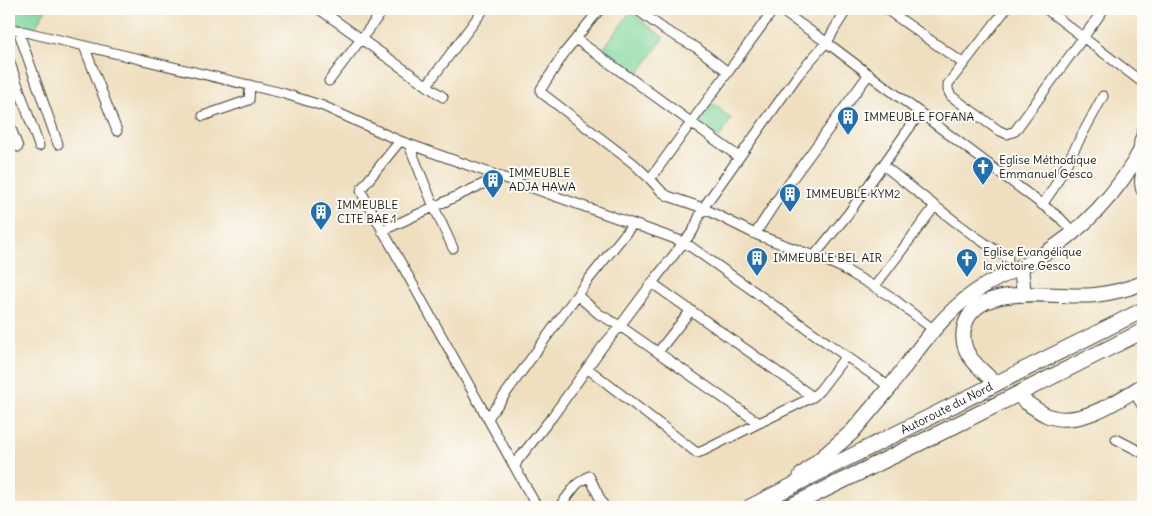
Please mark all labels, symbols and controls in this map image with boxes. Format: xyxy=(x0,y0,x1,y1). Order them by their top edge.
building icon: IMMEUBLE FOFANA xyxy=(836,105,860,136)
place label: IMMEUBLE FOFANA xyxy=(864,109,975,124)
place label: Eglise Méthodique Emmanuel Gesco xyxy=(999,152,1096,181)
church icon: Eglise Méthodique Emmanuel Gesco xyxy=(971,155,995,186)
place label: IMMEUBLE ADJA HAWA xyxy=(509,165,576,194)
building icon: IMMEUBLE ADJA HAWA xyxy=(481,168,505,199)
building icon: IMMEUBLE KYM2 xyxy=(778,182,802,213)
place label: IMMEUBLE KYM2 xyxy=(806,186,901,201)
place label: IMMEUBLE CITE BAE 1 xyxy=(337,197,398,226)
building icon: IMMEUBLE CITE BAE 1 xyxy=(309,200,333,231)
place label: Eglise Evangélique la victoire Gesco xyxy=(983,244,1082,273)
building icon: IMMEUBLE BEL AIR xyxy=(745,246,769,277)
church icon: Eglise Evangélique la victoire Gesco xyxy=(955,247,979,278)
place label: IMMEUBLE BEL AIR xyxy=(773,250,883,265)
street label: Autoroute du Nord xyxy=(898,379,995,437)

